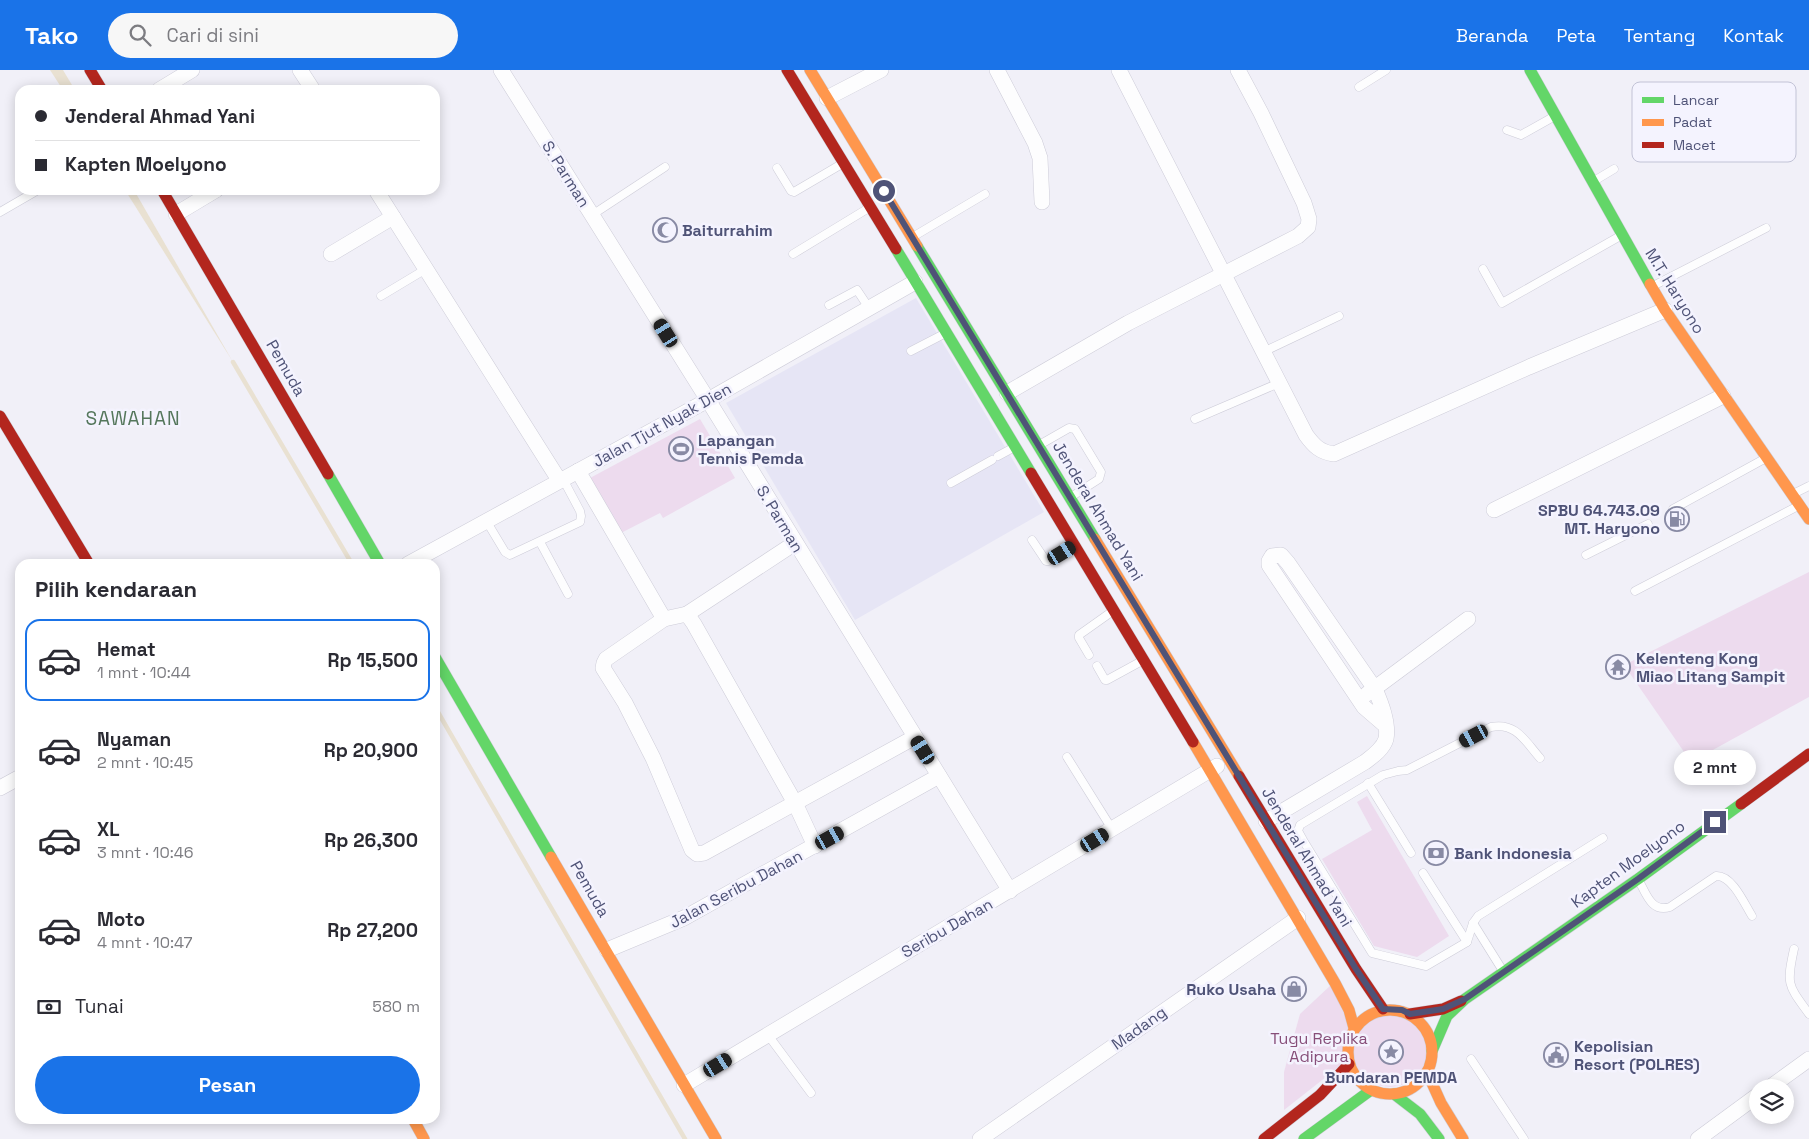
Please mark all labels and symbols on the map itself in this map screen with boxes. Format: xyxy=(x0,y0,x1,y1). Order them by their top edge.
legend xyxy=(1632,82,1796,162)
text: Lancar xyxy=(1673,91,1719,109)
text: Padat xyxy=(1673,113,1712,131)
text: Macet xyxy=(1673,136,1716,154)
street label: S. Parman xyxy=(537,137,595,211)
route start xyxy=(873,180,895,202)
mosque icon: Baiturrahim xyxy=(652,217,678,243)
place label: Baiturrahim xyxy=(682,220,773,241)
street label: M.T. Haryono xyxy=(1640,244,1710,338)
car xyxy=(651,316,680,350)
street label: Pemuda xyxy=(261,336,311,400)
street label: Jalan Tjut Nyak Dien xyxy=(589,378,735,472)
district label: SAWAHAN xyxy=(85,406,181,431)
place label: Lapangan Tennis Pemda xyxy=(698,430,803,469)
sports icon: Lapangan Tennis Pemda xyxy=(668,436,694,462)
street label: Jenderal Ahmad Yani xyxy=(1048,437,1148,585)
street label: S. Parman xyxy=(752,481,808,557)
place label: SPBU 64.743.09 MT. Haryono xyxy=(1538,500,1660,539)
fuel station icon: SPBU 64.743.09 MT. Haryono xyxy=(1664,506,1690,532)
car xyxy=(1045,539,1078,567)
place label: Kelenteng Kong Miao Litang Sampit xyxy=(1636,648,1785,687)
temple icon: Kelenteng Kong Miao Litang Sampit xyxy=(1605,654,1631,680)
car xyxy=(1457,722,1490,750)
car xyxy=(908,733,937,767)
callout: 2 mnt xyxy=(1674,750,1756,784)
street label: Jenderal Ahmad Yani xyxy=(1257,783,1357,931)
route end xyxy=(1704,811,1726,833)
street label: Kapten Moelyono xyxy=(1567,816,1689,912)
car xyxy=(813,824,846,852)
car xyxy=(1078,826,1111,854)
bank icon: Bank Indonesia xyxy=(1423,840,1449,866)
place label: Bank Indonesia xyxy=(1454,843,1572,864)
street label: Jalan Seribu Dahan xyxy=(666,845,806,933)
street label: Pemuda xyxy=(565,857,615,921)
street label: Seribu Dahan xyxy=(898,893,996,963)
shop icon: Ruko Usaha xyxy=(1281,976,1307,1002)
place label: Ruko Usaha xyxy=(1186,979,1276,1000)
street label: Madang xyxy=(1107,1001,1171,1055)
park label: Tugu Replika Adipura xyxy=(1270,1028,1368,1067)
place label: Kepolisian Resort (POLRES) xyxy=(1574,1036,1700,1075)
place icon: Bundaran PEMDA xyxy=(1378,1039,1404,1065)
public building icon: Kepolisian Resort (POLRES) xyxy=(1543,1042,1569,1068)
car xyxy=(701,1051,734,1079)
place label: Bundaran PEMDA xyxy=(1325,1067,1457,1088)

